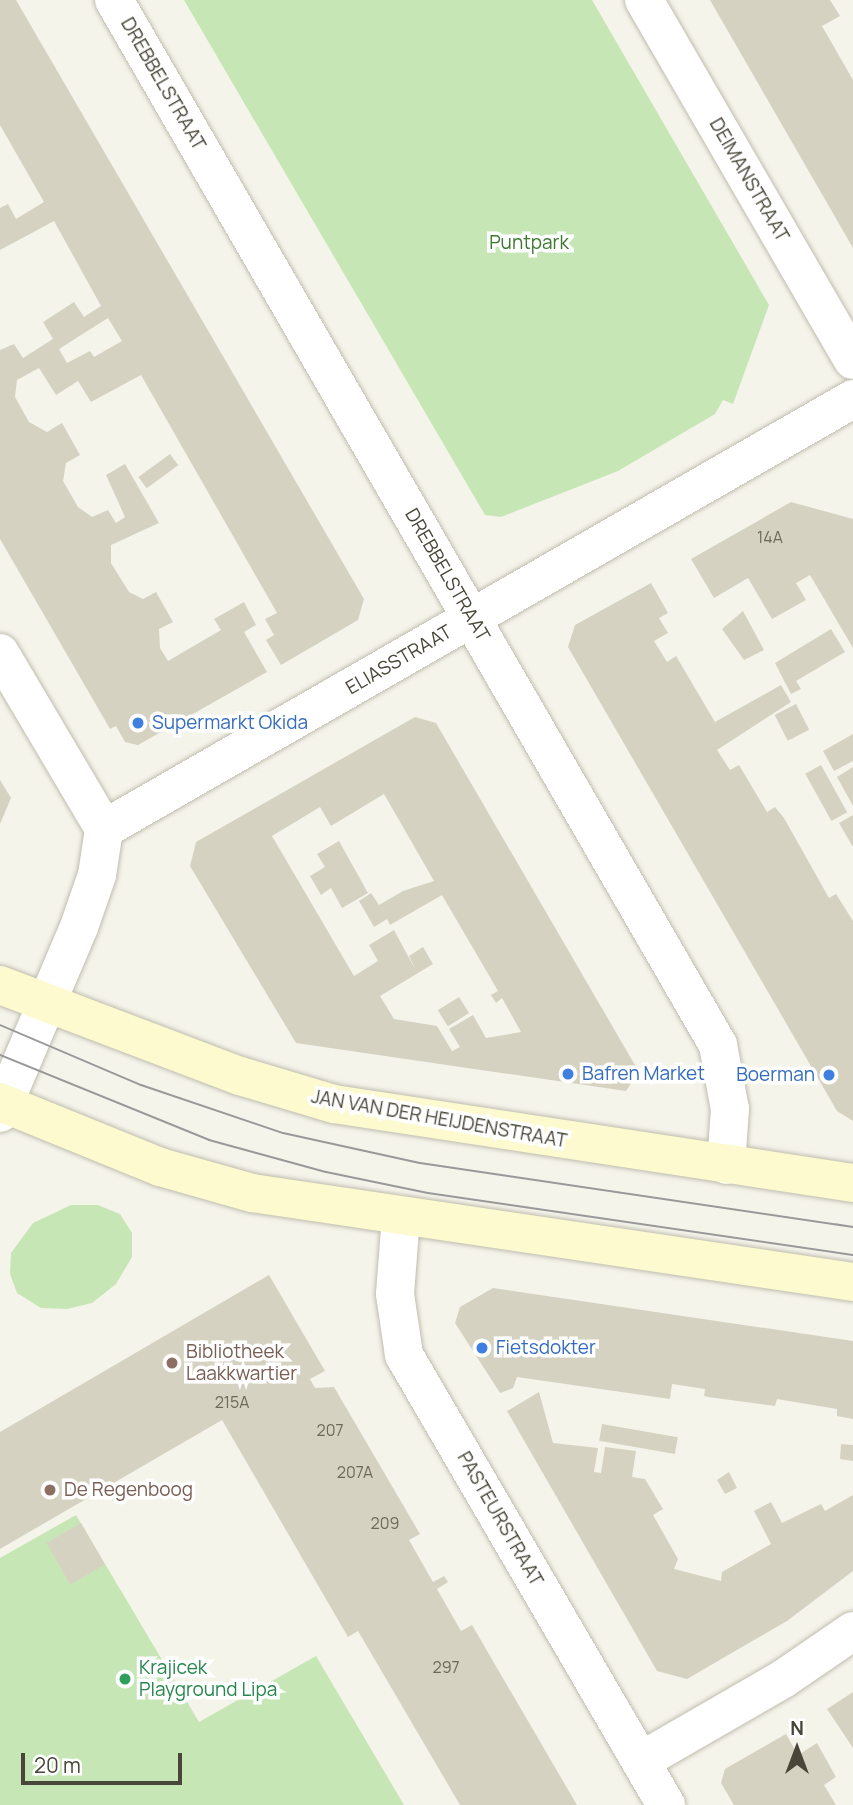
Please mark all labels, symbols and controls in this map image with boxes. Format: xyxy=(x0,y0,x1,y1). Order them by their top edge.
street label: DREBBELSTRAAT xyxy=(116,14,210,154)
street label: DEIMANSTRAAT xyxy=(704,114,794,246)
park label: Puntpark xyxy=(489,232,569,254)
street label: DREBBELSTRAAT xyxy=(400,505,494,645)
house number: 14A xyxy=(757,527,783,547)
street label: ELIASSTRAAT xyxy=(342,620,456,700)
place label: Supermarkt Okida xyxy=(152,712,308,734)
marker: Supermarkt Okida xyxy=(130,715,146,731)
place label: Bafren Market xyxy=(582,1063,705,1085)
place label: Boerman xyxy=(736,1064,815,1086)
marker: Bafren Market xyxy=(560,1066,576,1082)
marker: Boerman xyxy=(821,1067,837,1083)
street label: JAN VAN DER HEIJDENSTRAAT xyxy=(309,1085,569,1153)
place label: Fietsdokter xyxy=(496,1337,596,1359)
marker: Fietsdokter xyxy=(474,1340,490,1356)
place label: Bibliotheek Laakkwartier xyxy=(186,1341,297,1385)
marker: Bibliotheek Laakkwartier xyxy=(164,1355,180,1371)
house number: 215A xyxy=(215,1392,249,1412)
house number: 207 xyxy=(317,1420,343,1440)
street label: PASTEURSTRAAT xyxy=(452,1448,548,1590)
house number: 207A xyxy=(337,1462,373,1482)
place label: De Regenboog xyxy=(64,1479,193,1501)
marker: De Regenboog xyxy=(42,1482,58,1498)
house number: 209 xyxy=(371,1513,399,1533)
place label: Krajicek Playground Lipa xyxy=(139,1657,277,1701)
house number: 297 xyxy=(433,1657,459,1677)
marker: Krajicek Playground Lipa xyxy=(117,1671,133,1687)
north arrow xyxy=(762,1714,832,1784)
text: N xyxy=(790,1715,804,1741)
scale bar xyxy=(24,1738,186,1782)
text: 20 m xyxy=(34,1751,81,1779)

